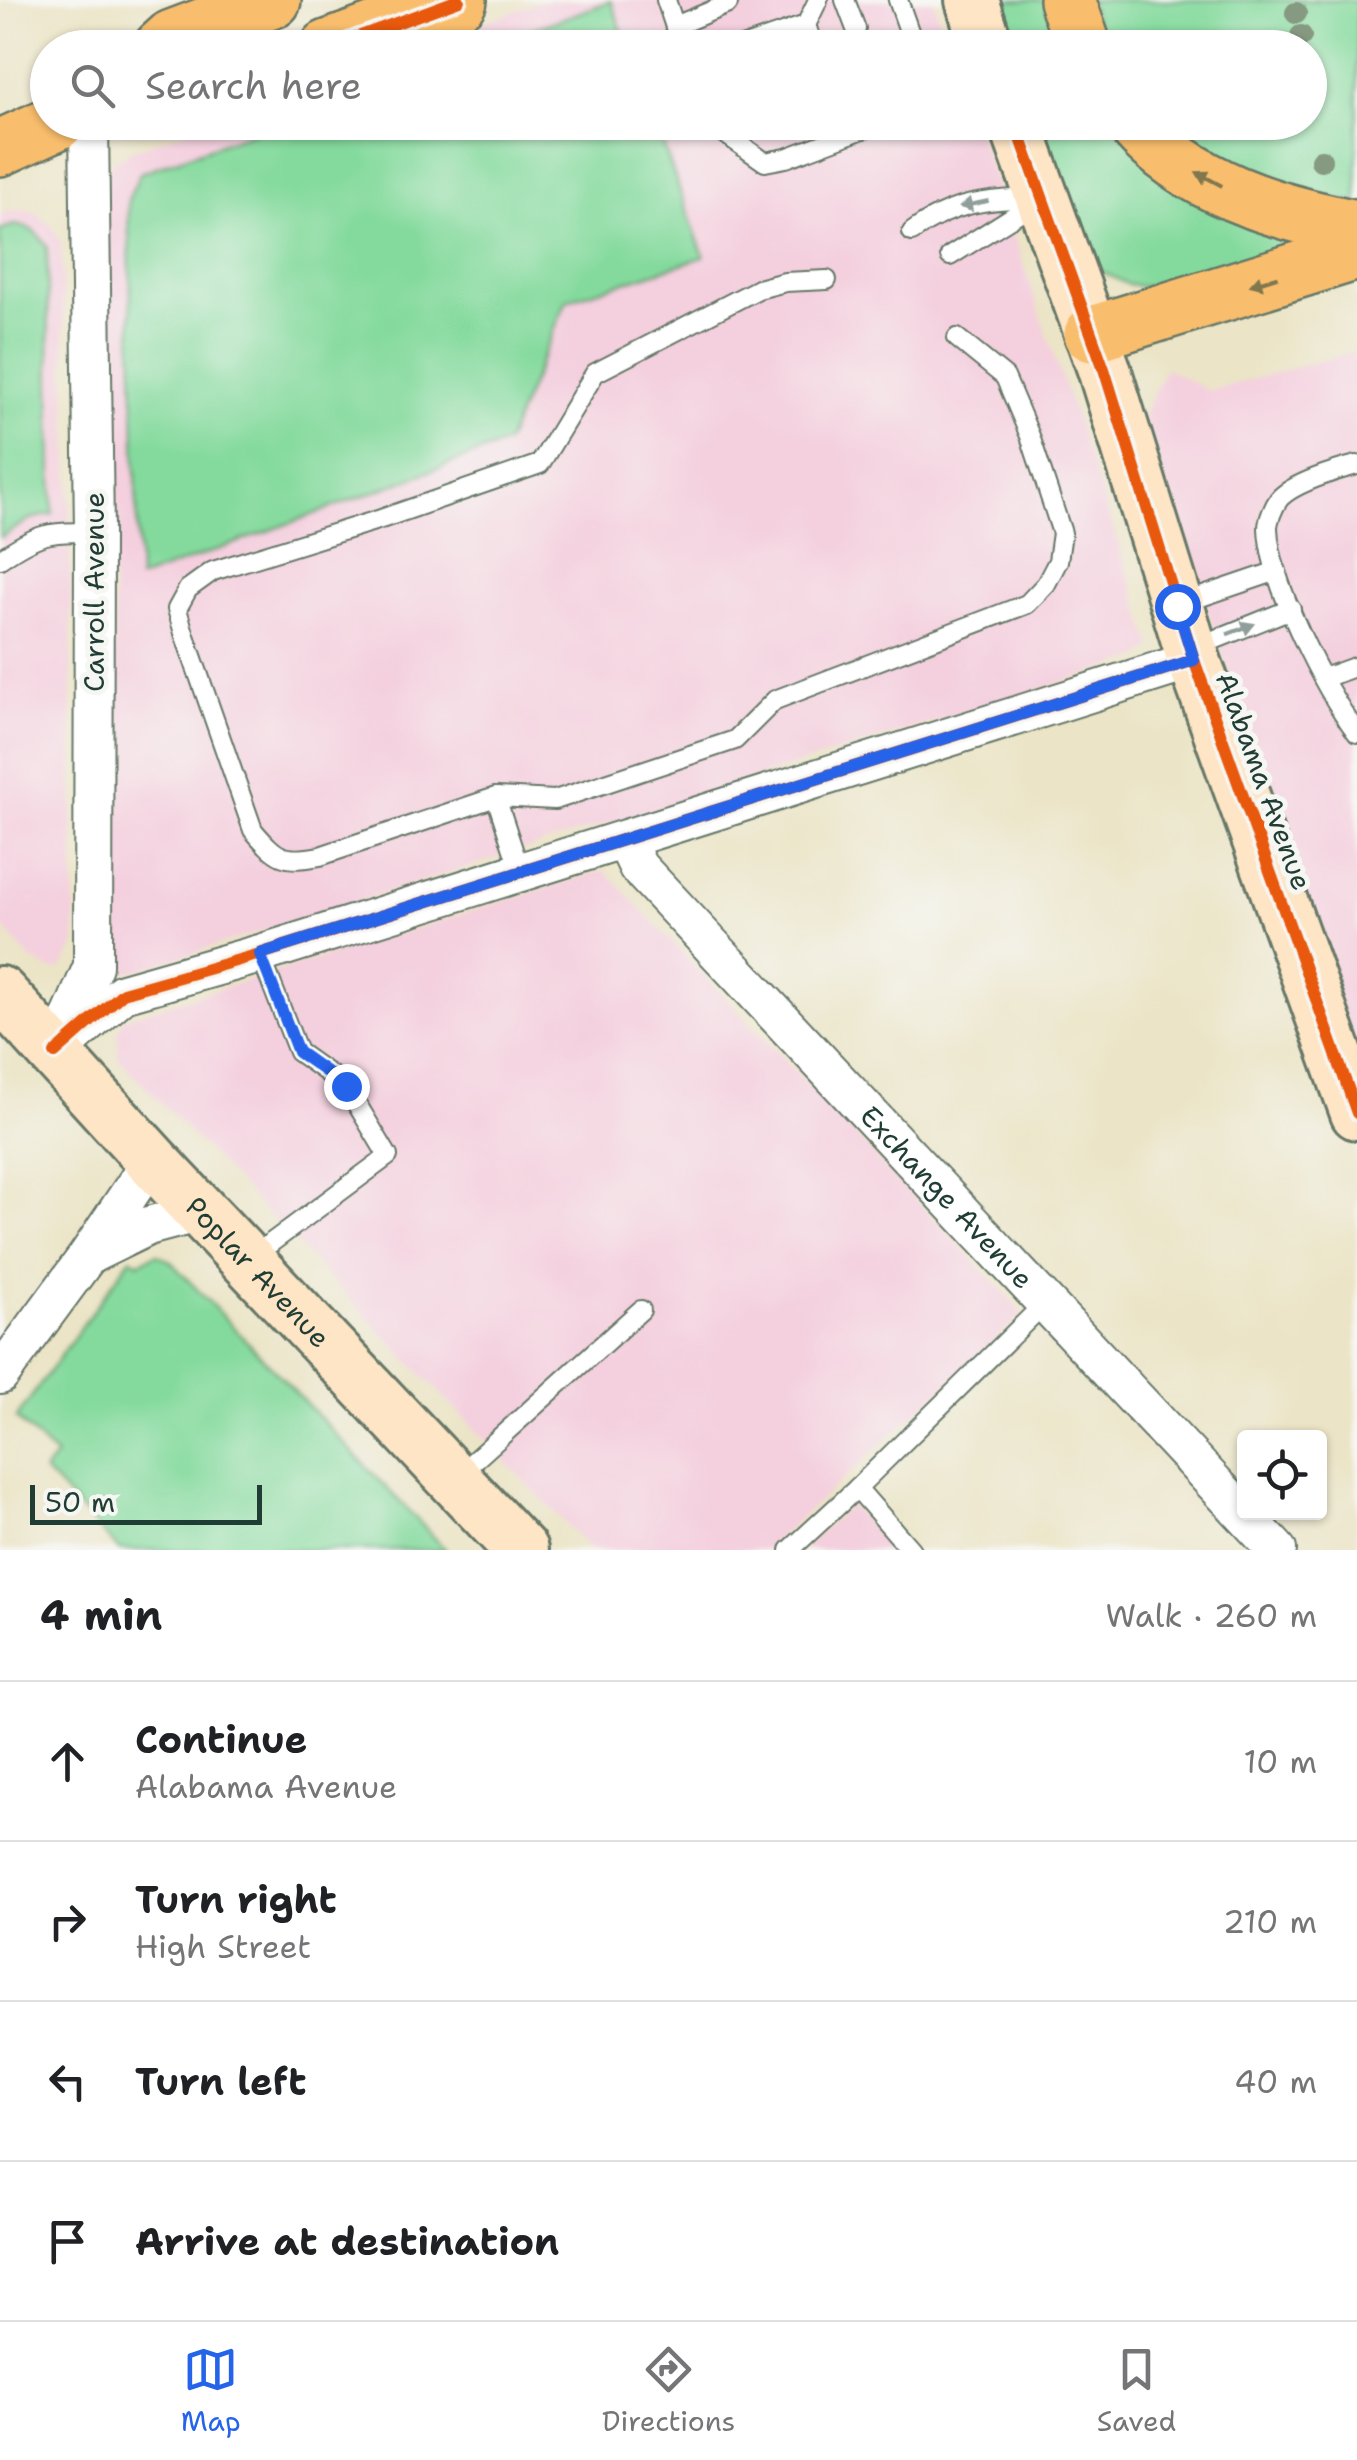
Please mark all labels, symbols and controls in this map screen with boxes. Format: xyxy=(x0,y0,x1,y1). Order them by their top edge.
search box xyxy=(30,30,1327,140)
icon: search xyxy=(65,58,120,113)
text: Search here xyxy=(145,60,362,111)
one-way arrow xyxy=(1194,171,1223,188)
one-way arrow xyxy=(958,196,989,212)
one-way arrow xyxy=(1248,274,1279,289)
street label: Carroll Avenue xyxy=(75,492,113,692)
route start xyxy=(1155,584,1201,630)
one-way arrow xyxy=(1226,621,1256,637)
street label: Alabama Avenue xyxy=(1207,667,1321,895)
route end xyxy=(324,1064,370,1110)
street label: Exchange Avenue xyxy=(852,1097,1042,1297)
street label: Poplar Avenue xyxy=(177,1188,339,1356)
map controls xyxy=(1237,1430,1327,1520)
button: locate xyxy=(1237,1430,1327,1520)
scale bar xyxy=(30,1480,262,1524)
text: 50 m xyxy=(45,1483,115,1521)
text: 4 min xyxy=(40,1587,162,1643)
text: Walk · 260 m xyxy=(1105,1594,1317,1637)
text: Continue xyxy=(135,1714,307,1765)
icon: ahead xyxy=(40,1734,95,1789)
text: 10 m xyxy=(1244,1740,1317,1783)
text: Alabama Avenue xyxy=(135,1765,397,1808)
text: Turn right xyxy=(135,1874,337,1925)
icon: right xyxy=(40,1894,95,1949)
text: 210 m xyxy=(1223,1900,1317,1943)
text: High Street xyxy=(135,1925,311,1968)
icon: left xyxy=(40,2054,95,2109)
text: Turn left xyxy=(135,2056,307,2107)
text: 40 m xyxy=(1234,2060,1317,2103)
icon: arrive xyxy=(40,2214,95,2269)
text: Arrive at destination xyxy=(135,2216,559,2267)
tab: Map xyxy=(181,2342,241,2440)
tab: Directions xyxy=(602,2342,735,2440)
tab: Saved xyxy=(1097,2342,1176,2440)

